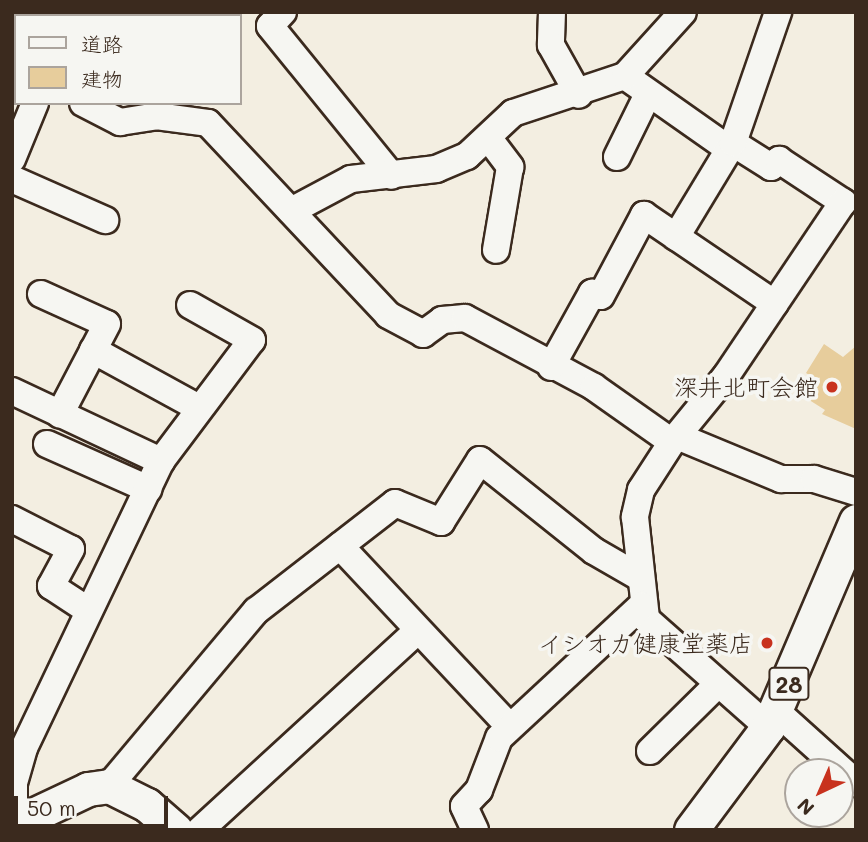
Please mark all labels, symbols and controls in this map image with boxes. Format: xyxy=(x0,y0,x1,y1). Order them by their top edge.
legend xyxy=(14,14,242,105)
text: 道路 xyxy=(81,30,123,57)
text: 建物 xyxy=(81,65,123,92)
place label: 深井北町会館 xyxy=(674,373,818,401)
marker: 深井北町会館 xyxy=(824,379,840,395)
place label: イシオカ健康堂薬店 xyxy=(537,629,753,657)
marker: イシオカ健康堂薬店 xyxy=(759,635,775,651)
road number: 28 xyxy=(768,664,810,704)
north arrow xyxy=(784,758,854,828)
scale bar xyxy=(18,782,172,826)
text: N xyxy=(792,793,819,821)
text: 50 m xyxy=(27,794,76,821)

